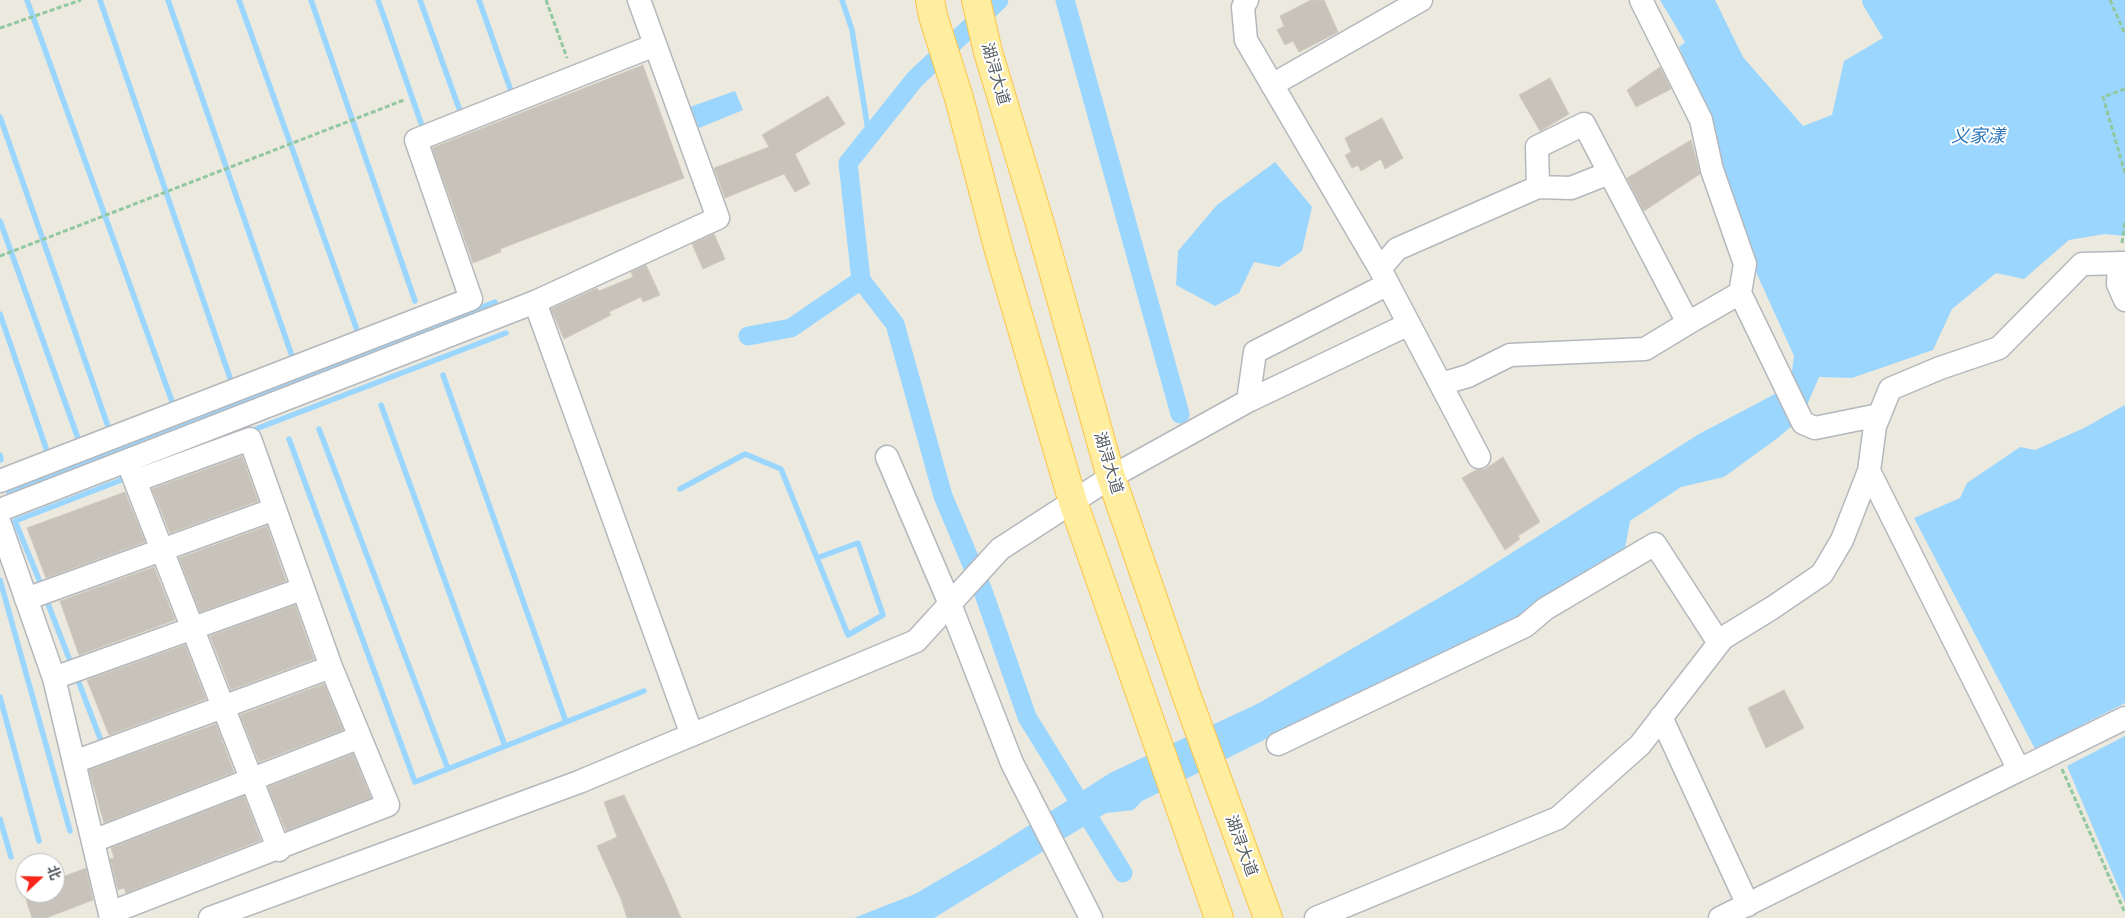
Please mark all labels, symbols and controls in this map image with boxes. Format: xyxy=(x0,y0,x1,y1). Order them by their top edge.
street label: 湖浔大道 xyxy=(977,41,1013,107)
water label: 义家漾 xyxy=(1951,126,2005,148)
street label: 湖浔大道 xyxy=(1089,430,1127,496)
street label: 湖浔大道 xyxy=(1221,813,1261,879)
north arrow xyxy=(15,853,65,903)
text: 北 xyxy=(43,863,64,882)

